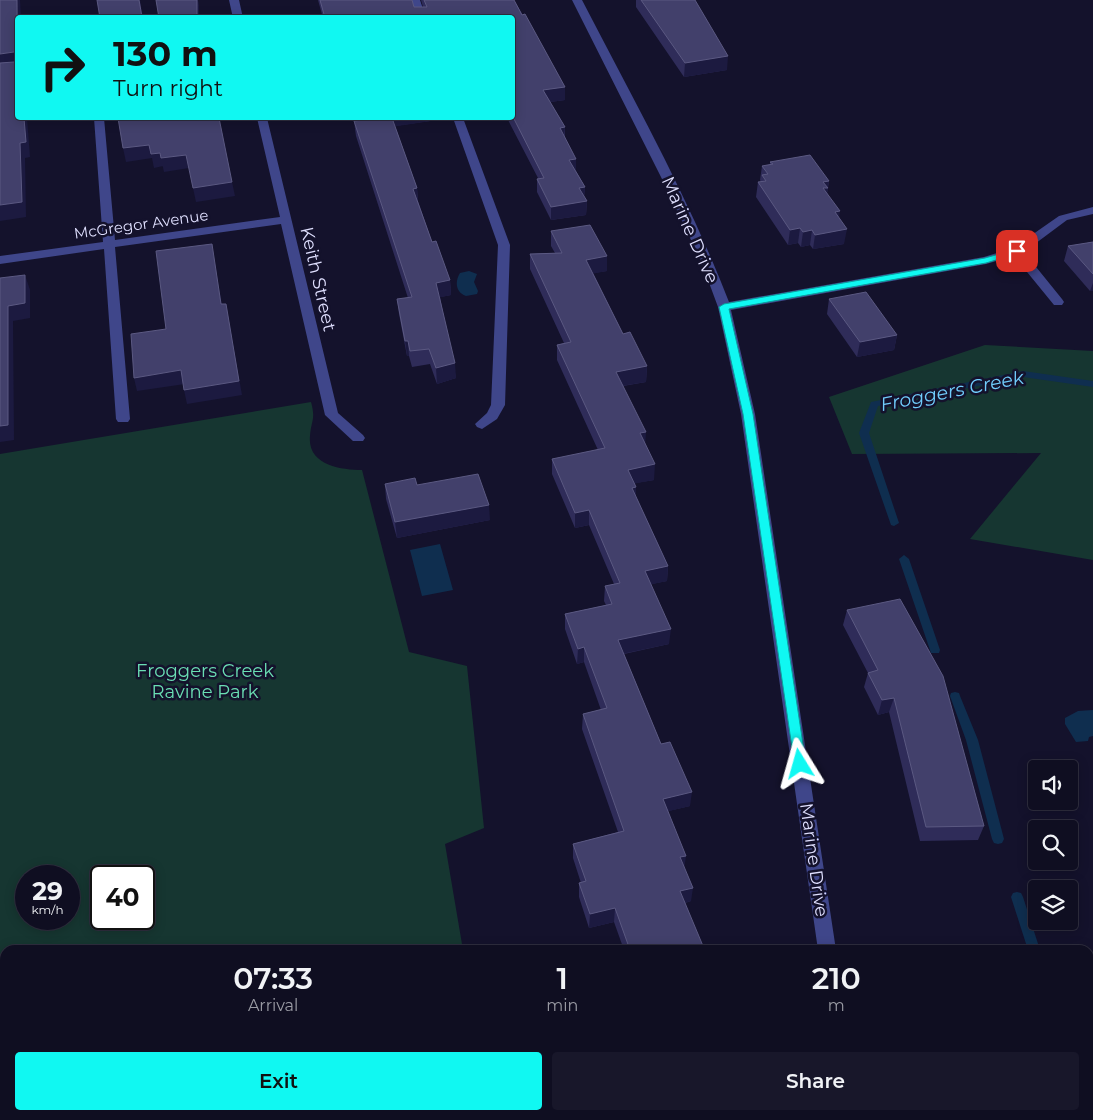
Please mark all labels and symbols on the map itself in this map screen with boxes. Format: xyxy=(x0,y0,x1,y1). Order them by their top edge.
street label: Marine Drive xyxy=(657,173,723,287)
street label: McGregor Avenue xyxy=(73,205,209,243)
street label: Keith Street xyxy=(295,225,341,333)
pin xyxy=(996,230,1038,272)
water label: Froggers Creek xyxy=(878,366,1026,416)
park label: Froggers Creek Ravine Park xyxy=(136,660,274,703)
position arrow xyxy=(773,737,825,789)
street label: Marine Drive xyxy=(795,802,833,918)
speed limit sign: 40 xyxy=(90,865,155,930)

